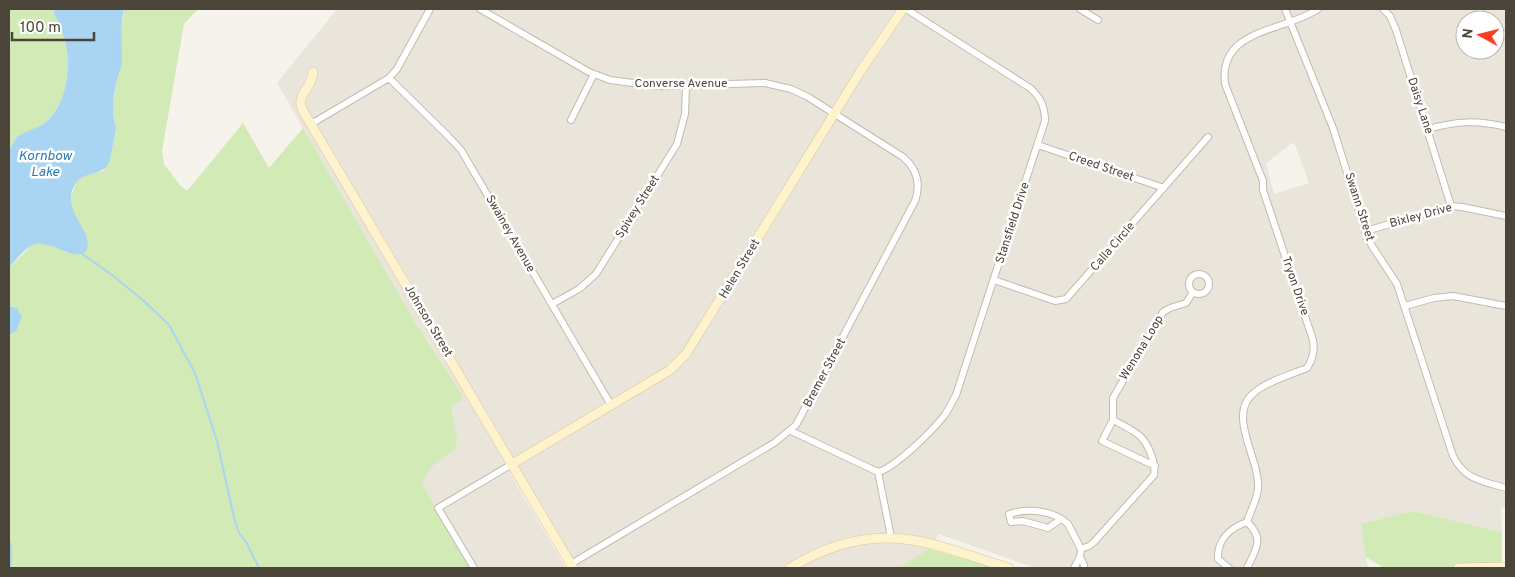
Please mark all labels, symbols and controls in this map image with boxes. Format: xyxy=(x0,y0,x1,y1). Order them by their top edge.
scale bar xyxy=(12,10,95,42)
north arrow xyxy=(1455,10,1505,60)
text: 100 m xyxy=(20,19,61,38)
text: N xyxy=(1460,28,1478,40)
street label: Converse Avenue xyxy=(635,76,727,92)
street label: Daisy Lane xyxy=(1403,76,1437,136)
water label: Kornbow Lake xyxy=(18,148,73,181)
street label: Creed Street xyxy=(1066,148,1136,186)
street label: Swann Street xyxy=(1340,171,1378,243)
street label: Spivey Street xyxy=(612,172,664,242)
street label: Stansfield Drive xyxy=(992,180,1034,266)
street label: Swainey Avenue xyxy=(481,193,539,275)
street label: Bixley Drive xyxy=(1388,200,1454,232)
street label: Calla Circle xyxy=(1087,219,1139,275)
street label: Helen Street xyxy=(716,236,764,302)
street label: Tryon Drive xyxy=(1277,254,1313,318)
street label: Johnson Street xyxy=(400,282,456,360)
street label: Wenona Loop xyxy=(1116,312,1168,383)
street label: Bremer Street xyxy=(800,336,850,410)

